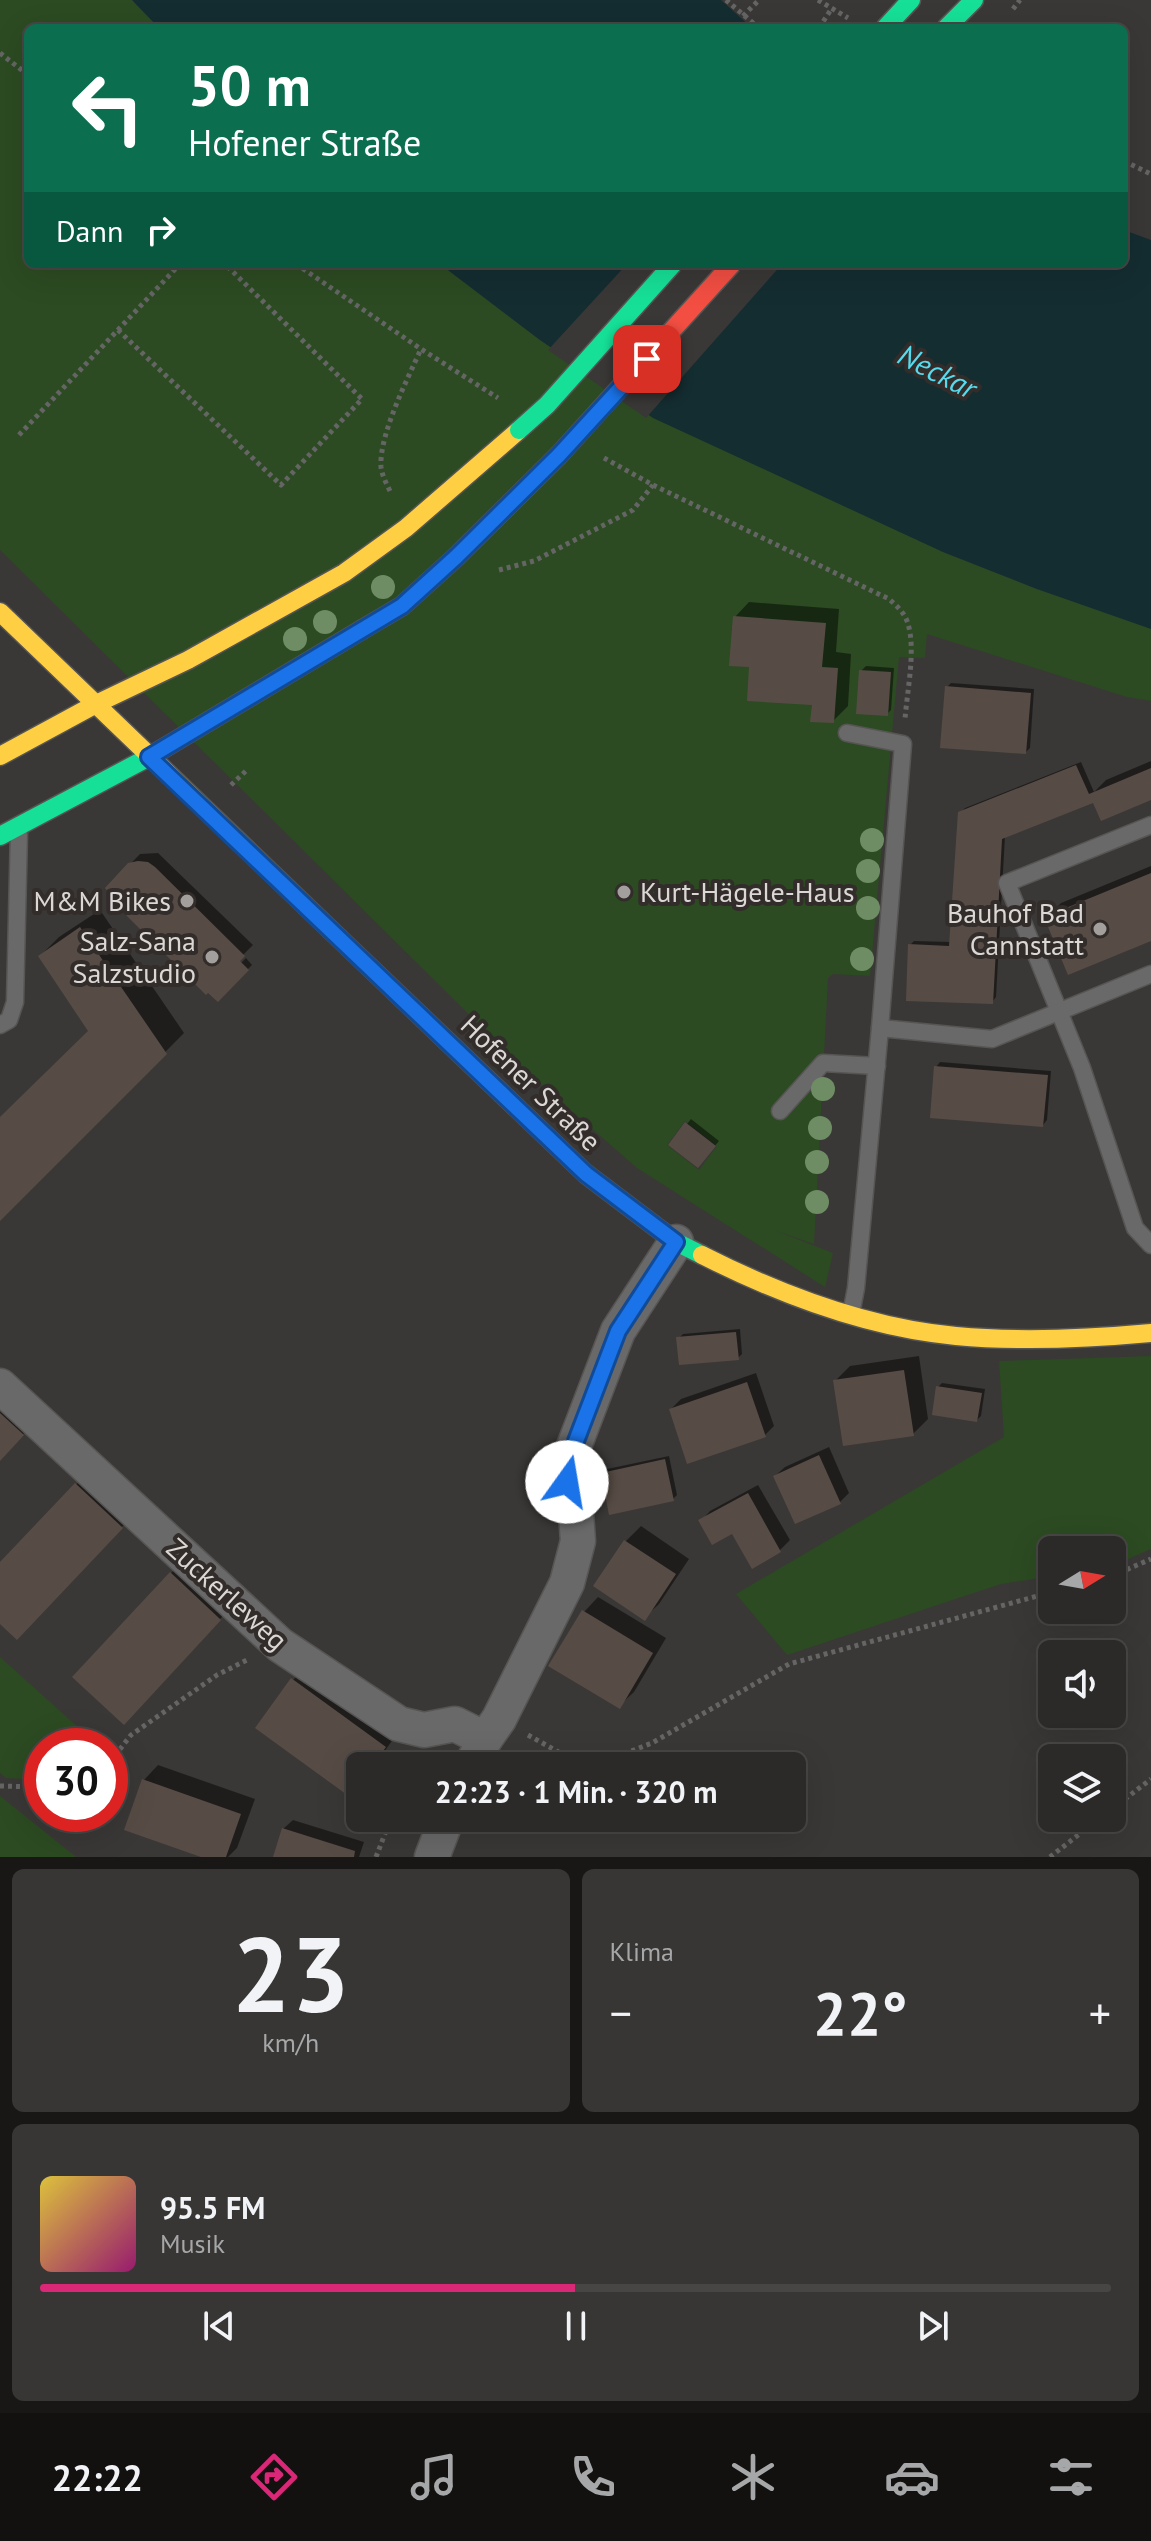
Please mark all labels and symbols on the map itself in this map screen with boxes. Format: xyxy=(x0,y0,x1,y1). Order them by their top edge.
pin xyxy=(613,325,681,393)
water label: Neckar xyxy=(892,334,985,408)
place label: Kurt-Hägele-Haus xyxy=(640,873,854,910)
place label: M&M Bikes xyxy=(33,882,171,919)
marker: Kurt-Hägele-Haus xyxy=(615,883,633,901)
marker: M&M Bikes xyxy=(178,892,196,910)
place label: Bauhof Bad Cannstatt xyxy=(947,894,1085,963)
marker: Bauhof Bad Cannstatt xyxy=(1091,920,1109,938)
place label: Salz-Sana Salzstudio xyxy=(73,922,196,991)
marker: Salz-Sana Salzstudio xyxy=(203,948,221,966)
street label: Hofener Straße xyxy=(453,1006,609,1159)
position arrow xyxy=(525,1440,609,1524)
street label: Zuckerleweg xyxy=(159,1530,296,1658)
north arrow xyxy=(1038,1536,1126,1624)
speed limit sign: 30 xyxy=(24,1728,128,1832)

